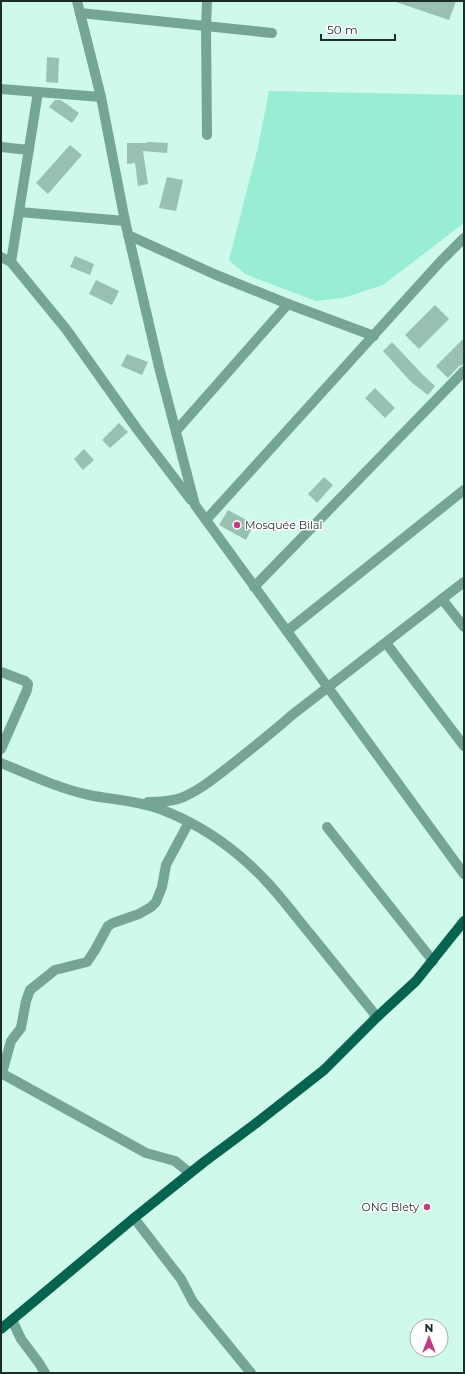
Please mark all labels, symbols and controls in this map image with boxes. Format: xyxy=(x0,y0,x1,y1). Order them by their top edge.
scale bar xyxy=(321,16,395,42)
text: 50 m xyxy=(327,22,358,37)
place label: Mosquée Bilal xyxy=(245,518,322,532)
marker: Mosquée Bilal xyxy=(232,520,242,530)
place label: ONG Blety xyxy=(362,1200,419,1214)
marker: ONG Blety xyxy=(422,1202,432,1212)
north arrow xyxy=(409,1318,449,1358)
text: N xyxy=(425,1321,433,1335)

